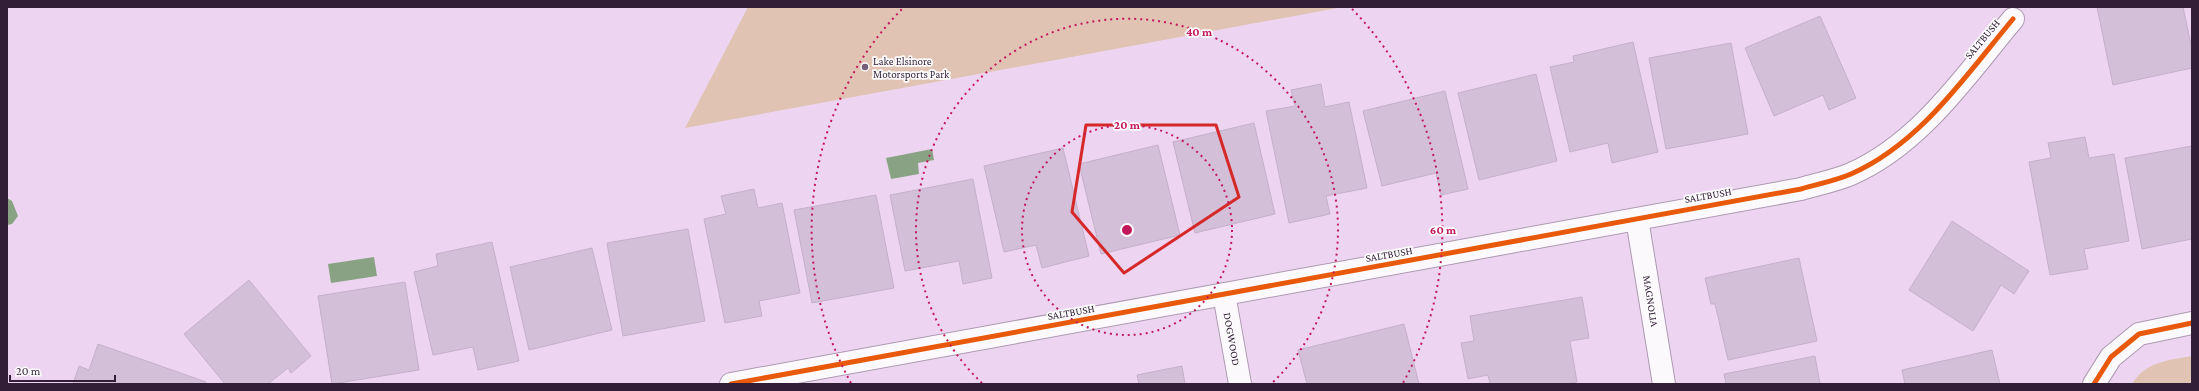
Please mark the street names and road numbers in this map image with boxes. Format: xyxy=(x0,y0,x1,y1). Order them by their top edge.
street label: SALTBUSH xyxy=(1962,17,2002,61)
street label: SALTBUSH xyxy=(1683,185,1733,205)
street label: SALTBUSH xyxy=(1364,244,1414,264)
street label: MAGNOLIA xyxy=(1641,274,1661,328)
street label: SALTBUSH xyxy=(1046,302,1096,322)
street label: DOGWOOD xyxy=(1221,312,1243,366)

